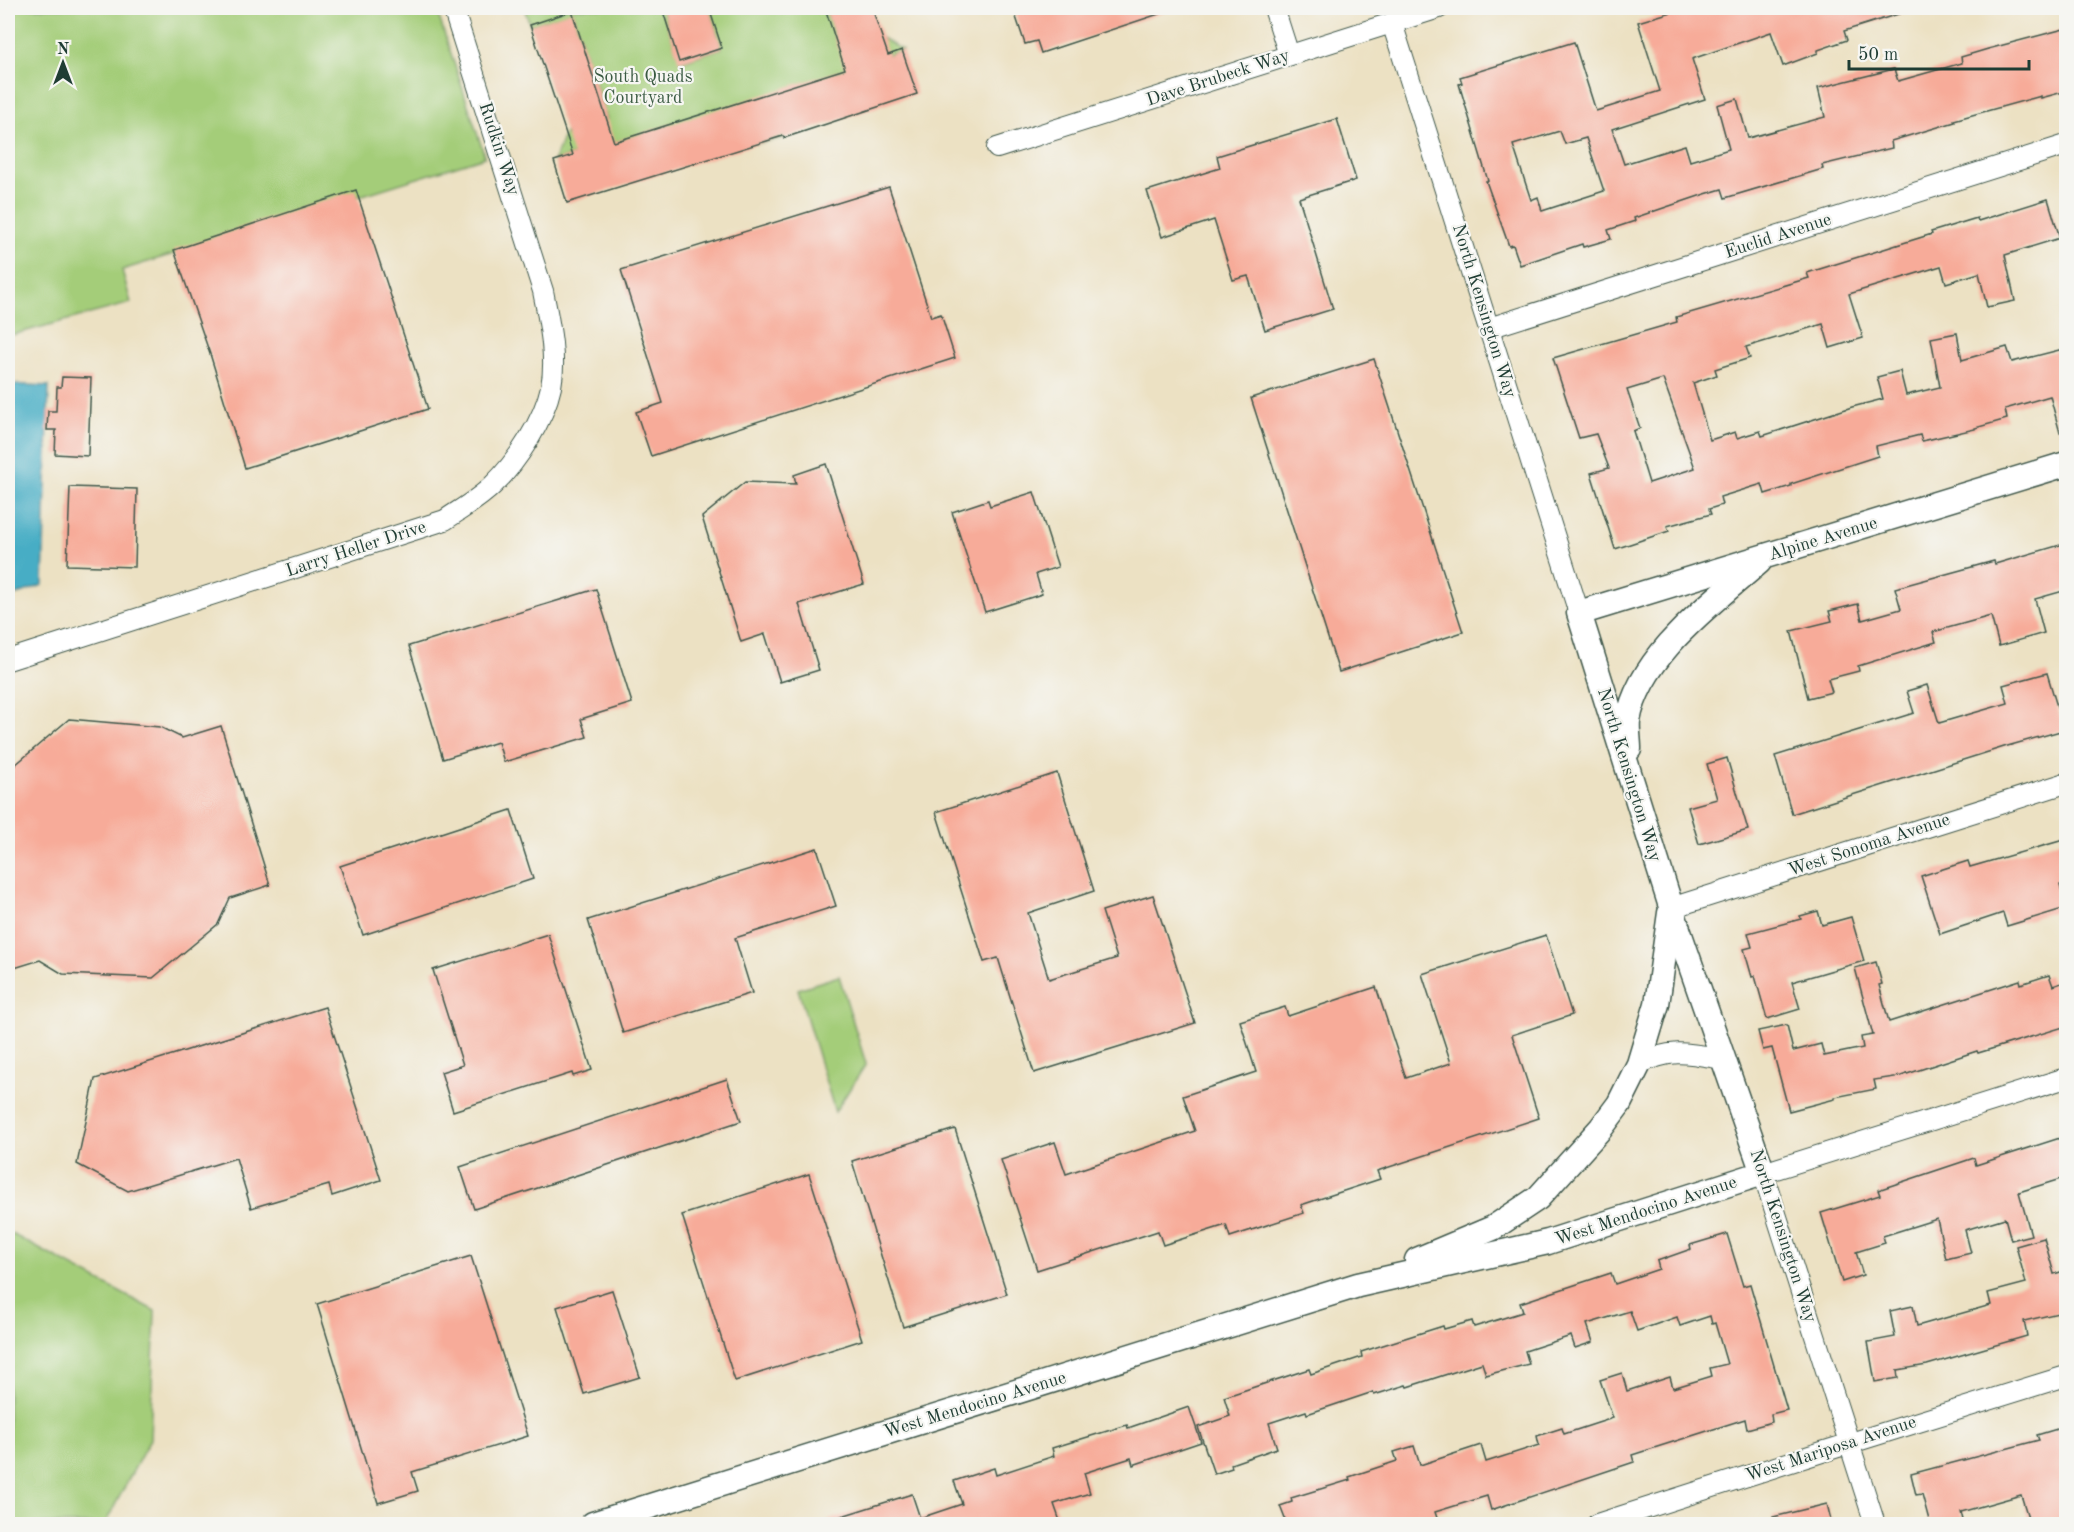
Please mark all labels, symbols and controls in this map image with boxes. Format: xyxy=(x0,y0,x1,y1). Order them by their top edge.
north arrow xyxy=(33,33,93,93)
scale bar xyxy=(1849,33,2029,71)
text: N xyxy=(57,42,70,58)
street label: Dave Brubeck Way xyxy=(1144,46,1292,110)
text: 50 m xyxy=(1858,46,1898,64)
park label: South Quads Courtyard xyxy=(593,68,693,107)
street label: Rudkin Way xyxy=(475,100,523,198)
street label: Euclid Avenue xyxy=(1722,210,1834,262)
street label: North Kensington Way xyxy=(1449,222,1519,401)
street label: Alpine Avenue xyxy=(1766,514,1880,564)
street label: Larry Heller Drive xyxy=(284,518,428,580)
street label: North Kensington Way xyxy=(1594,686,1664,865)
street label: West Sonoma Avenue xyxy=(1786,810,1952,880)
street label: North Kensington Way xyxy=(1746,1147,1820,1325)
street label: West Mendocino Avenue xyxy=(1553,1173,1739,1249)
street label: West Mendocino Avenue xyxy=(882,1369,1068,1441)
street label: West Mariposa Avenue xyxy=(1743,1413,1919,1485)

